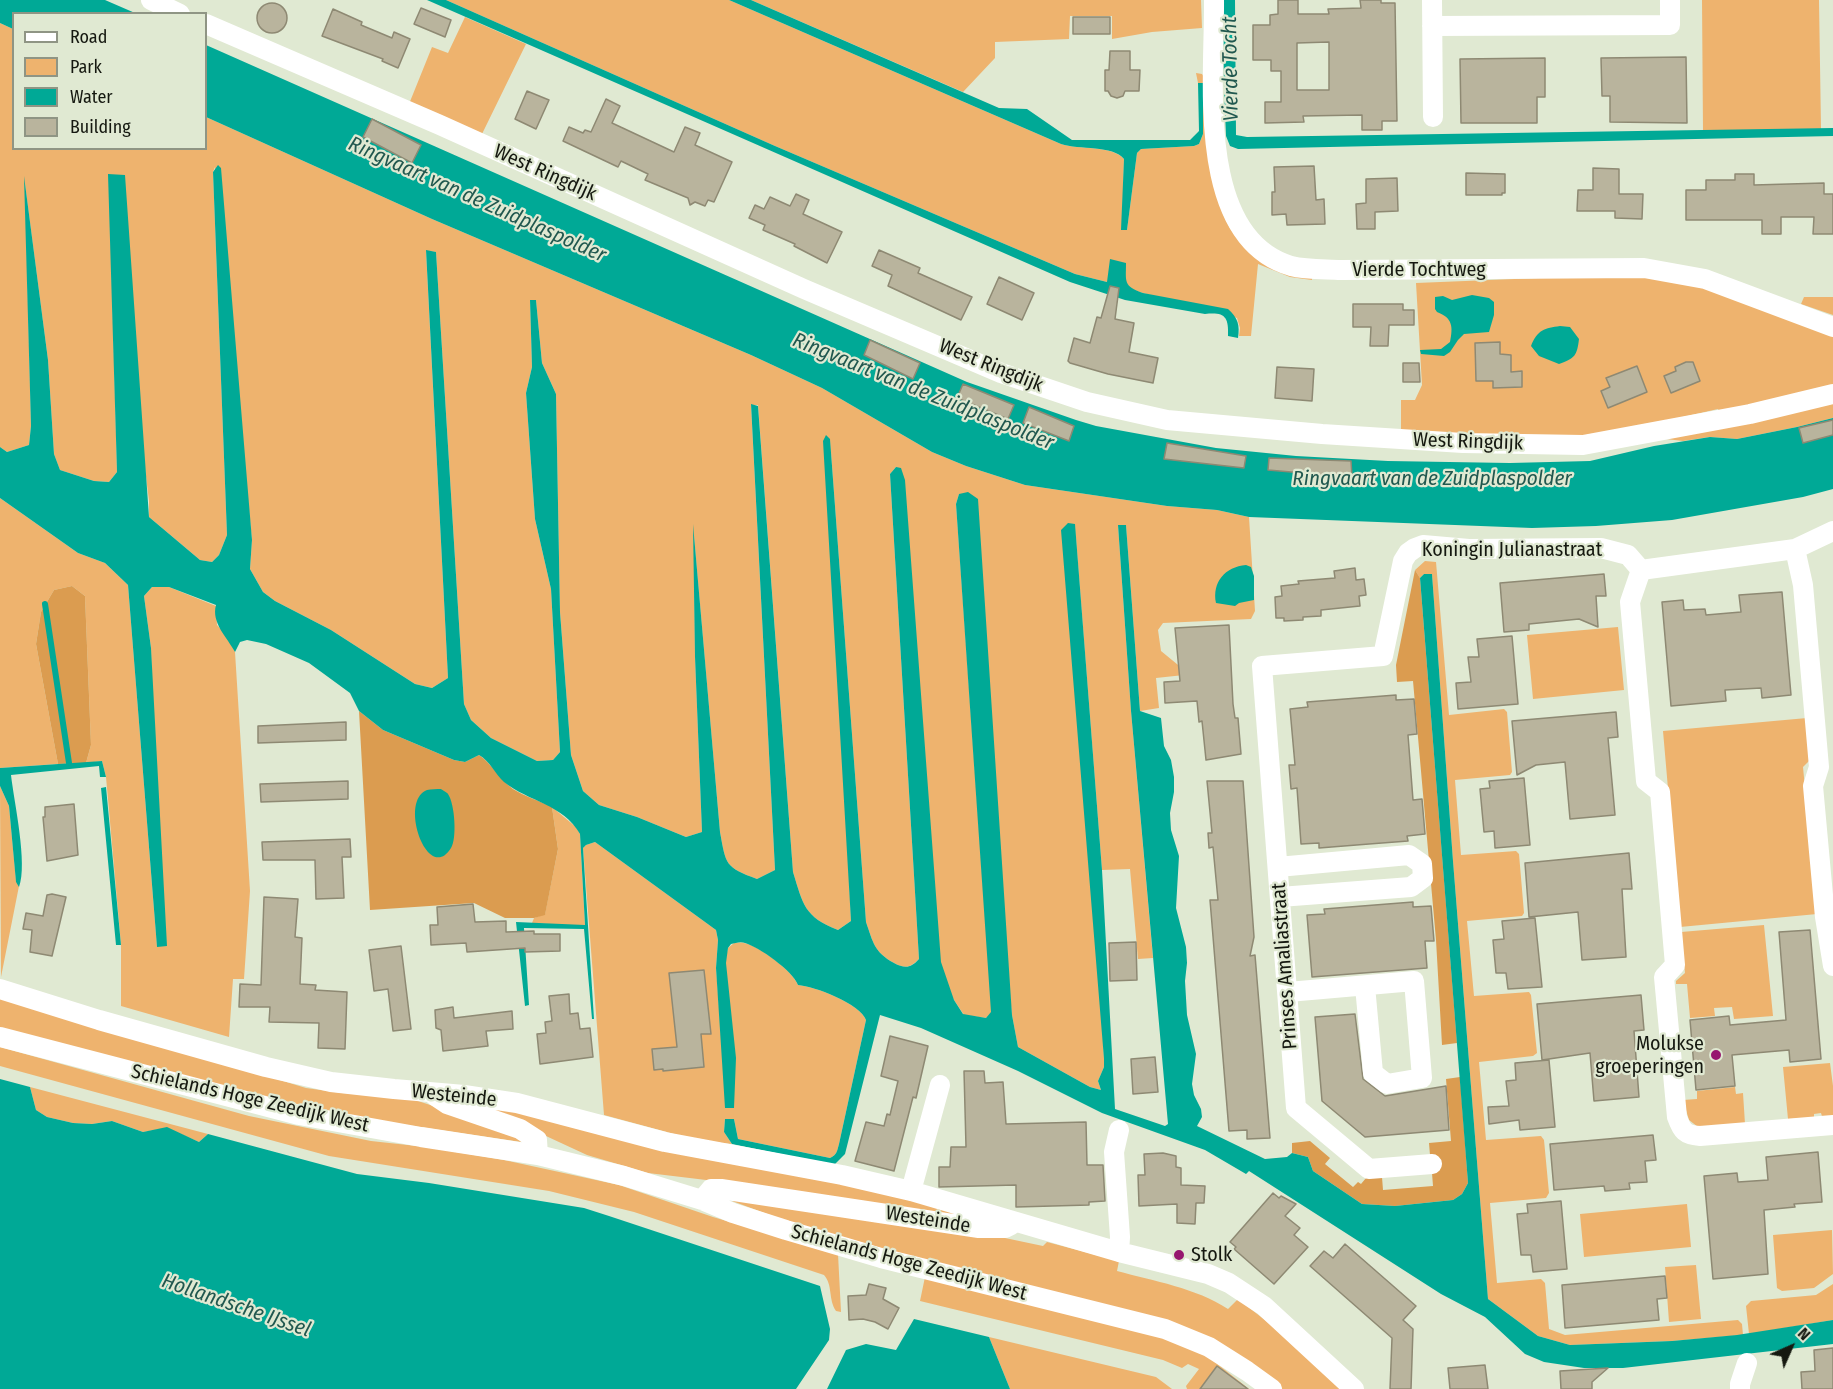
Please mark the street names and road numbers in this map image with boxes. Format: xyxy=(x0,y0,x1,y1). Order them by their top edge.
street label: West Ringdijk xyxy=(490,140,600,206)
street label: Vierde Tochtweg xyxy=(1352,258,1486,282)
street label: West Ringdijk xyxy=(935,334,1047,398)
street label: West Ringdijk xyxy=(1413,428,1523,456)
street label: Koningin Julianastraat xyxy=(1422,538,1602,562)
street label: Prinses Amaliastraat xyxy=(1267,882,1303,1050)
street label: Schielands Hoge Zeedijk West xyxy=(129,1060,371,1138)
street label: Westeinde xyxy=(410,1080,498,1112)
street label: Westeinde xyxy=(884,1201,972,1239)
street label: Schielands Hoge Zeedijk West xyxy=(789,1220,1029,1306)

